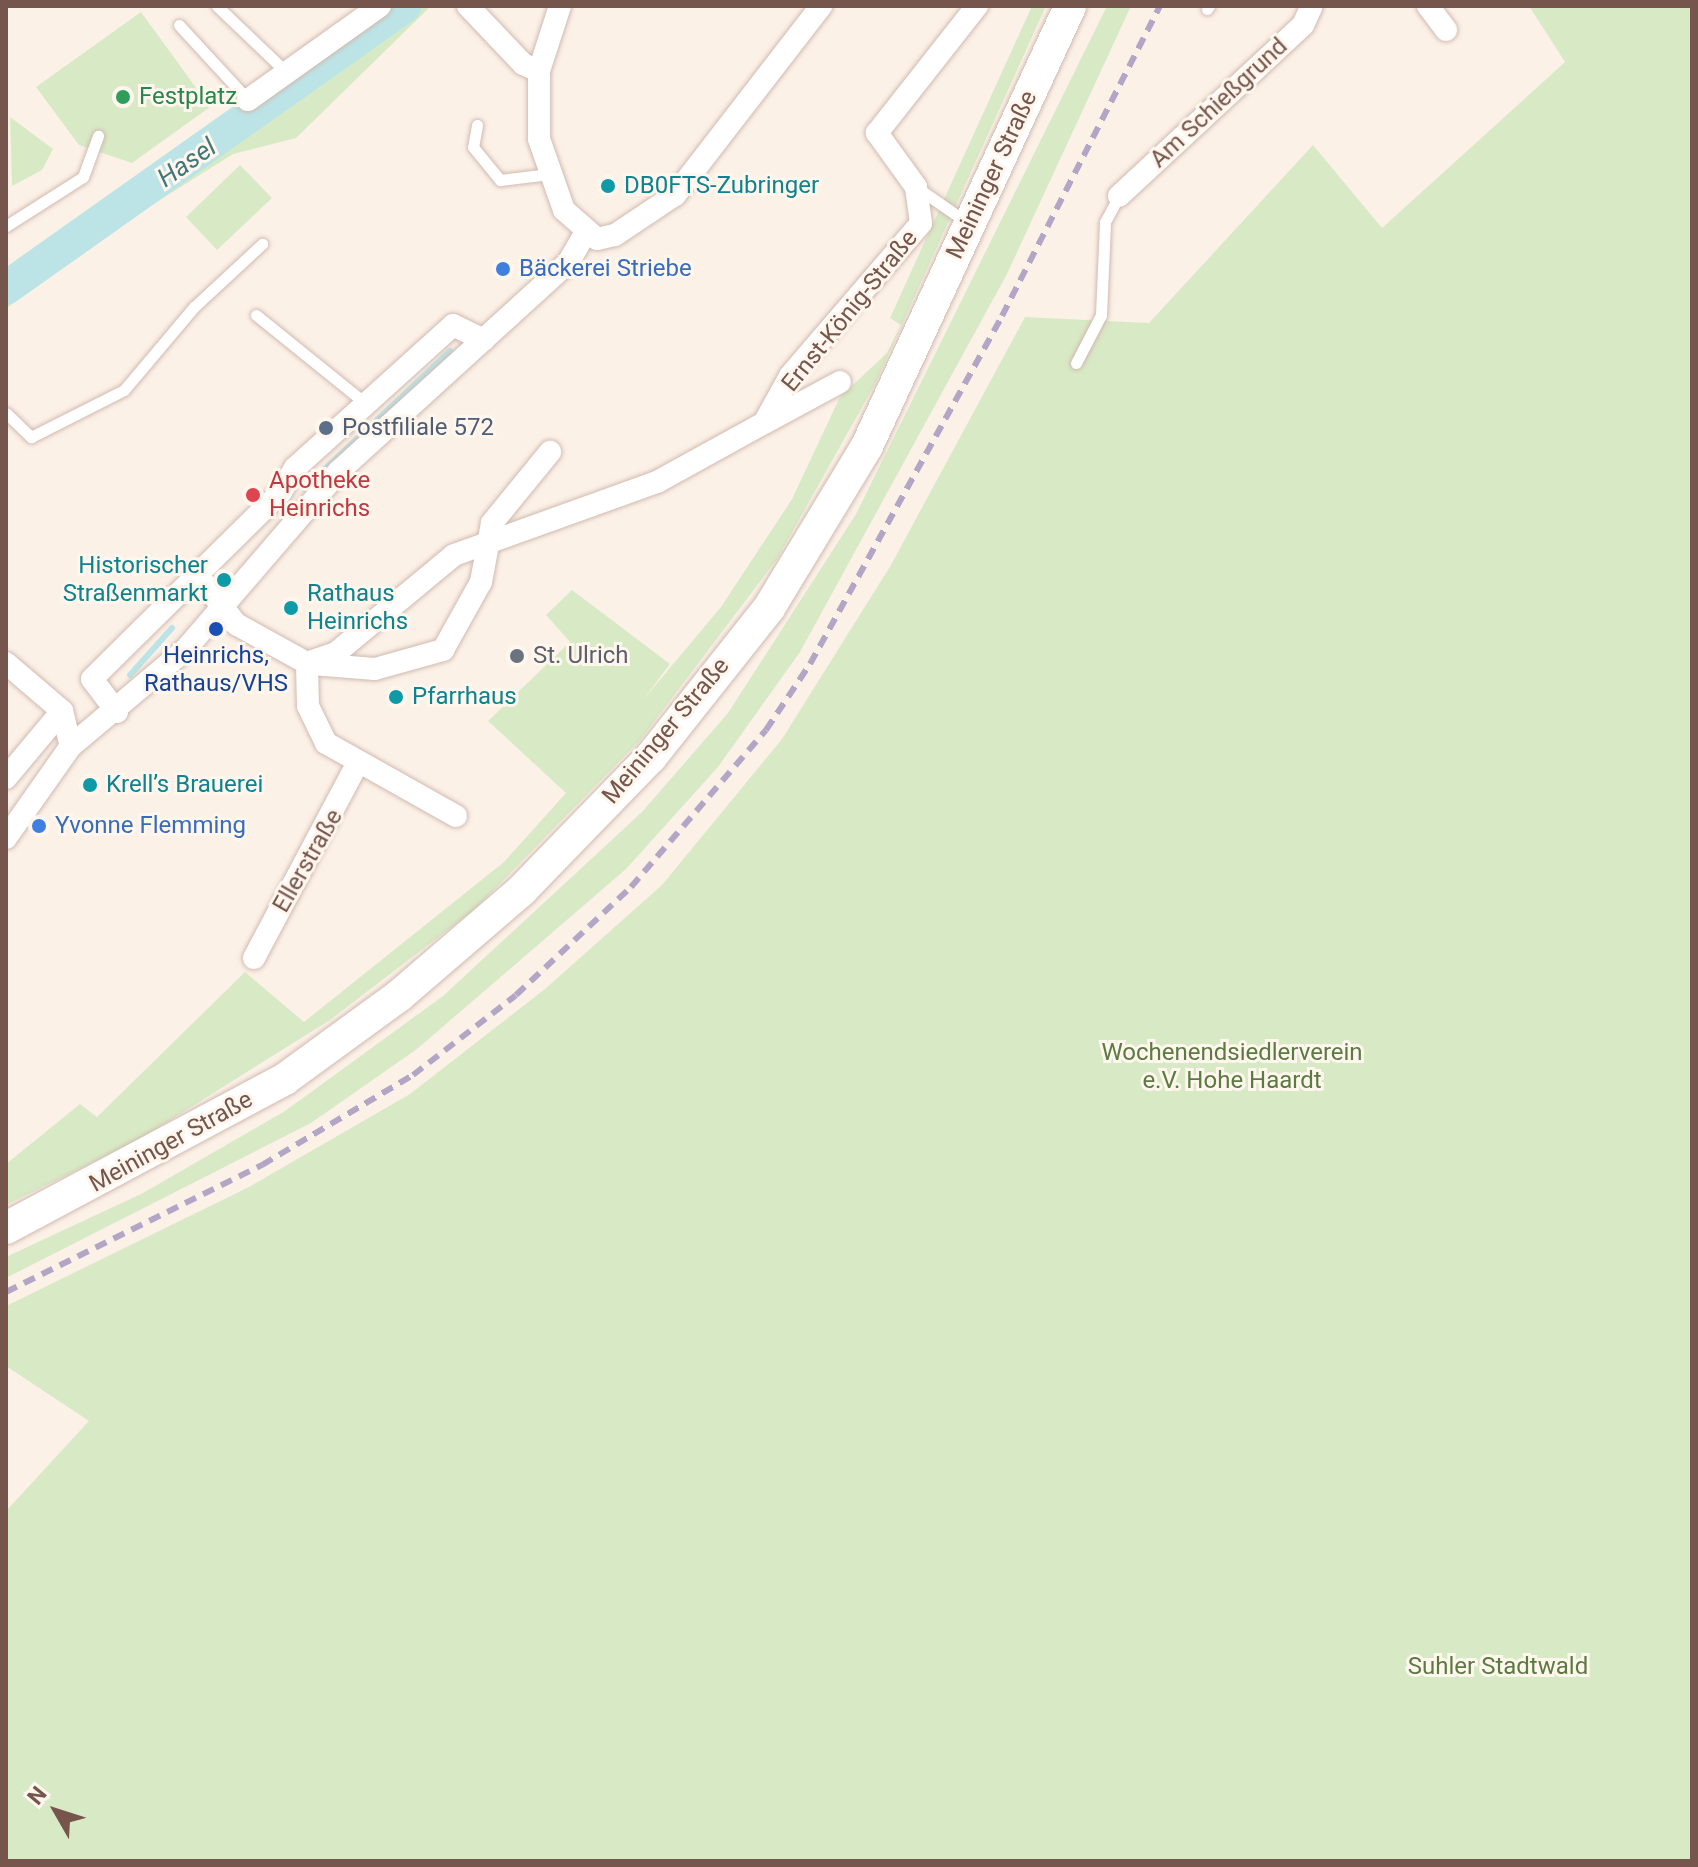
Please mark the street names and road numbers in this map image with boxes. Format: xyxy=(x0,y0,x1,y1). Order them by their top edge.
street label: Am Schießgrund xyxy=(1144,32,1294,174)
street label: Meininger Straße xyxy=(940,86,1044,264)
street label: Ernst-König-Straße xyxy=(776,224,924,398)
street label: Meininger Straße xyxy=(596,652,736,810)
street label: Ellerstraße xyxy=(267,804,349,918)
street label: Meininger Straße xyxy=(84,1085,258,1199)

